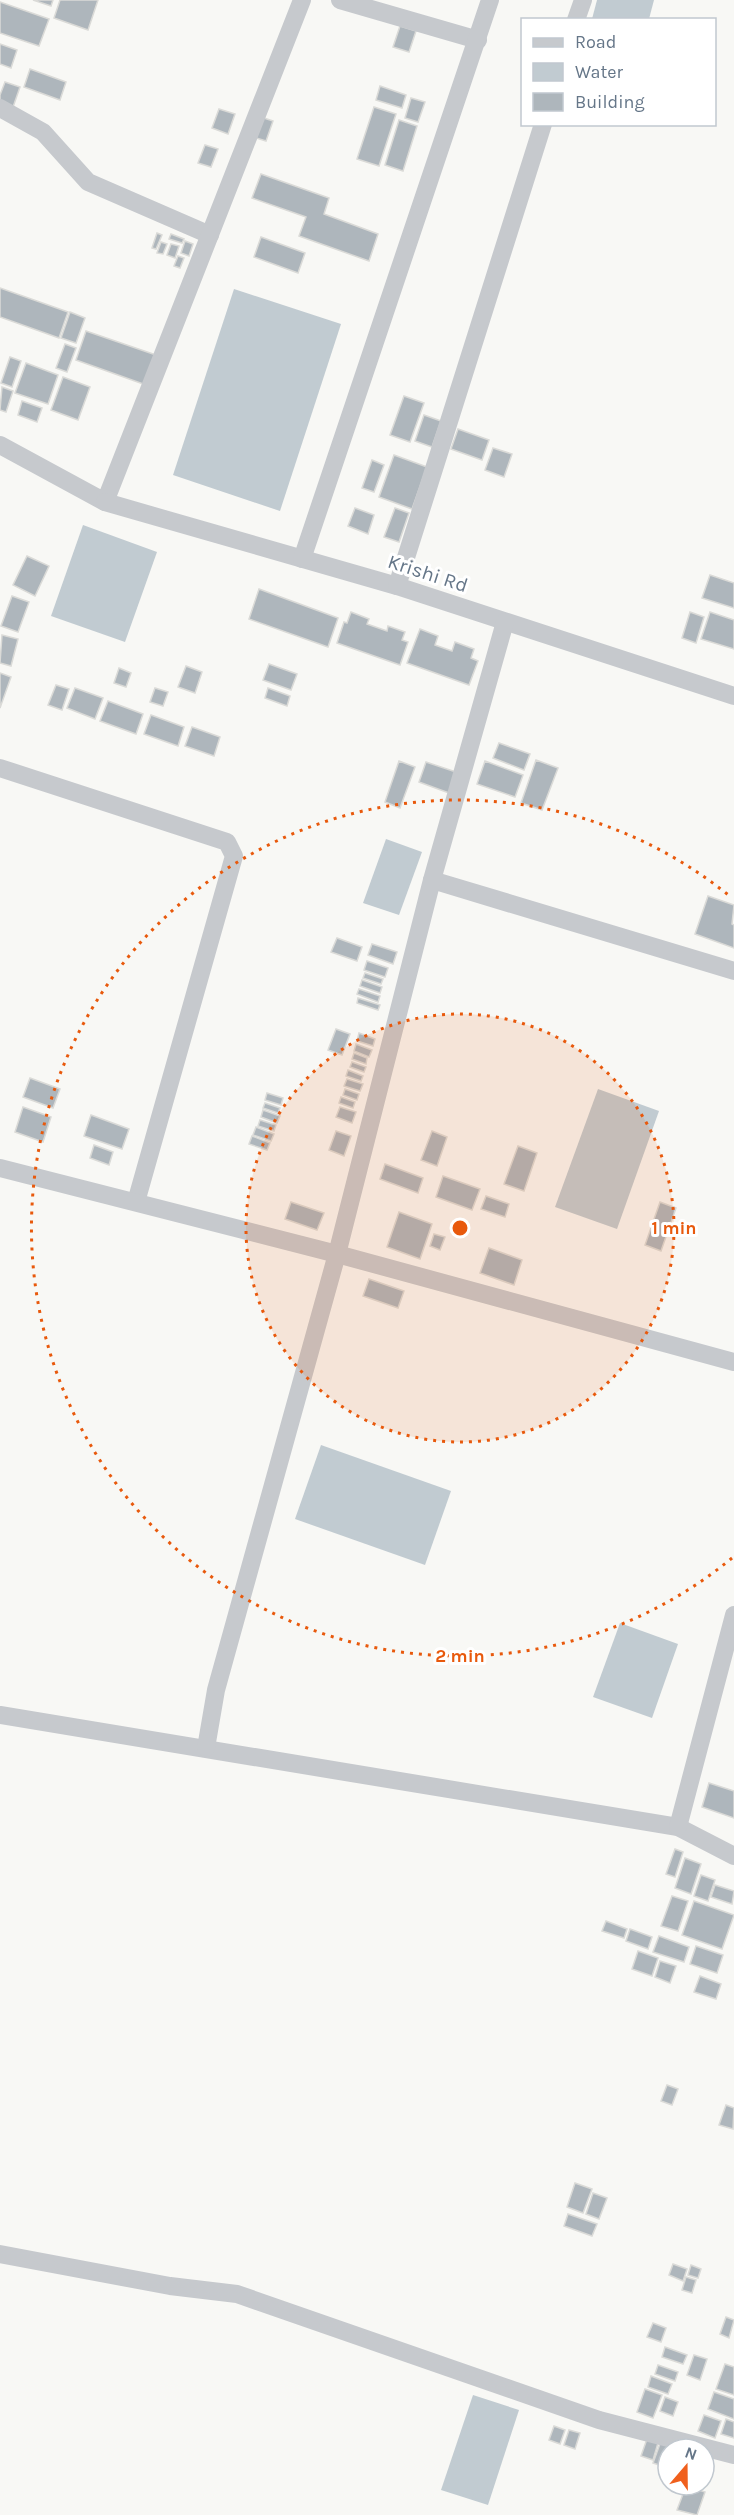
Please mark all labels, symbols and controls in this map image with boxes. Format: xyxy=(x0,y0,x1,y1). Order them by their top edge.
legend xyxy=(521,18,716,126)
text: Road xyxy=(575,31,616,53)
text: Water xyxy=(575,61,623,83)
text: Building xyxy=(575,91,645,113)
street label: Krishi Rd xyxy=(385,550,471,597)
text: 1 min xyxy=(651,1217,697,1239)
centre of rings xyxy=(450,1218,470,1238)
text: 2 min xyxy=(435,1645,485,1667)
north arrow xyxy=(656,2437,716,2497)
text: N xyxy=(682,2442,700,2464)

